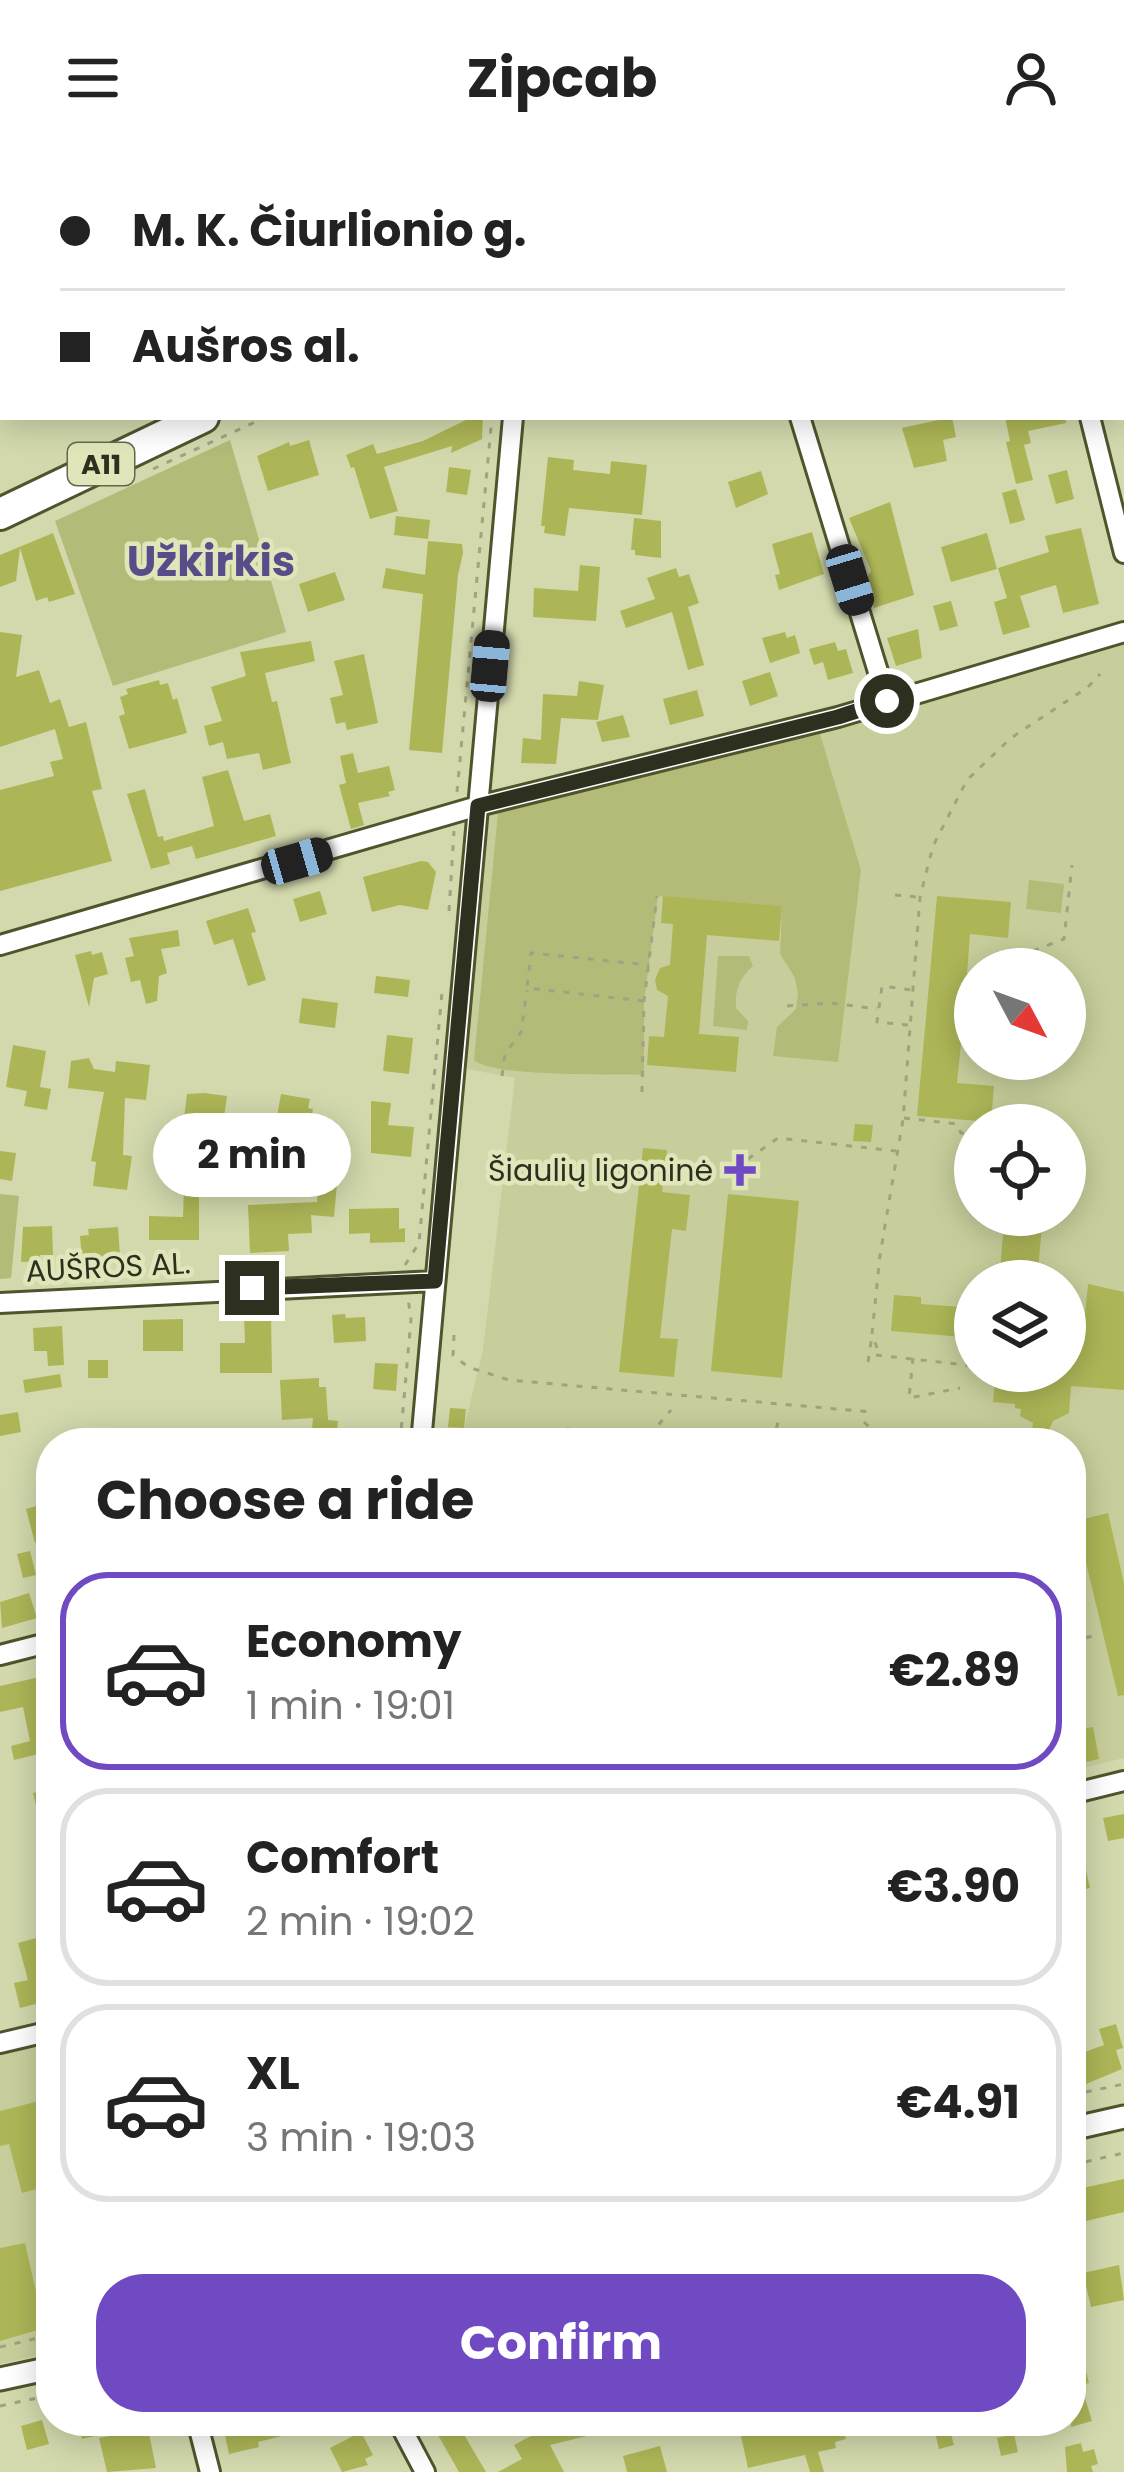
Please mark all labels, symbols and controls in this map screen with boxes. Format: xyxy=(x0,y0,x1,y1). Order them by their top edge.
text: Zipcab xyxy=(467,40,657,116)
icon: menu xyxy=(60,45,126,111)
icon: person xyxy=(998,45,1064,111)
text: M. K. Čiurlionio g. xyxy=(132,199,527,262)
text: Aušros al. xyxy=(132,315,360,378)
road number: A11 xyxy=(68,443,134,485)
district label: Užkirkis xyxy=(127,532,295,591)
car xyxy=(822,540,878,620)
car xyxy=(469,629,511,703)
route start xyxy=(860,674,914,728)
car xyxy=(257,834,337,888)
north arrow xyxy=(954,948,1086,1080)
map controls xyxy=(954,948,1086,1392)
button: locate xyxy=(954,1104,1086,1236)
callout: 2 min xyxy=(153,1114,351,1198)
text: 2 min xyxy=(197,1127,307,1182)
place label: Šiaulių ligoninė xyxy=(488,1149,713,1192)
marker: Šiaulių ligoninė xyxy=(724,1154,756,1186)
street label: AUŠROS AL. xyxy=(24,1241,192,1293)
button: layers xyxy=(954,1260,1086,1392)
route end xyxy=(225,1261,279,1315)
text: Choose a ride xyxy=(96,1462,474,1538)
text: Economy xyxy=(246,1610,461,1673)
icon: car xyxy=(102,1617,210,1725)
text: €2.89 xyxy=(889,1639,1020,1702)
text: 1 min · 19:01 xyxy=(246,1678,455,1733)
text: Comfort xyxy=(246,1826,439,1889)
icon: car xyxy=(102,1833,210,1941)
text: €3.90 xyxy=(887,1855,1020,1918)
text: 2 min · 19:02 xyxy=(246,1894,475,1949)
text: XL xyxy=(246,2042,300,2105)
icon: car xyxy=(102,2049,210,2157)
text: €4.91 xyxy=(896,2071,1020,2134)
text: 3 min · 19:03 xyxy=(246,2110,476,2165)
button: Confirm xyxy=(96,2274,1026,2412)

